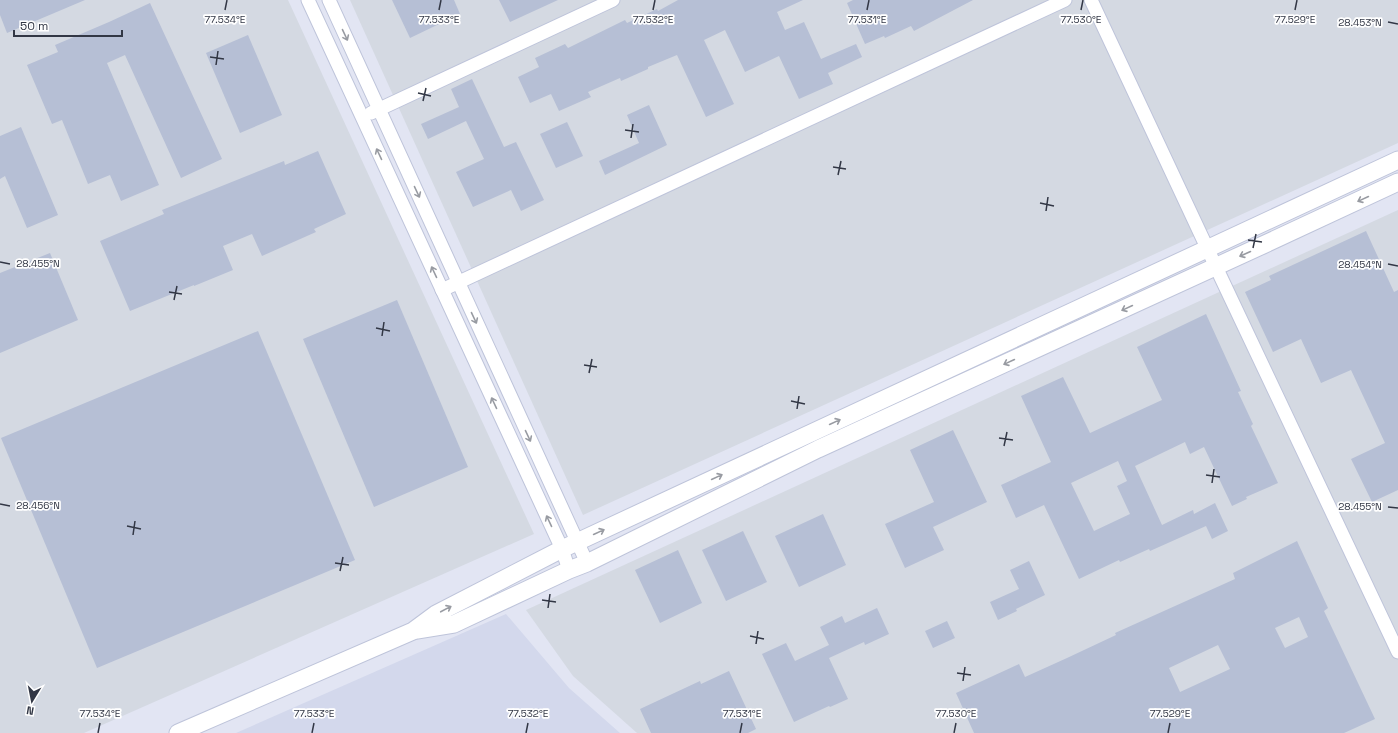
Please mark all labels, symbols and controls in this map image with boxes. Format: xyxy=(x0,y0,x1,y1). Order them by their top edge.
scale bar xyxy=(14,12,122,38)
text: 77.534°E xyxy=(205,13,246,26)
text: 77.533°E xyxy=(419,13,460,26)
text: 77.532°E xyxy=(633,13,674,26)
text: 77.531°E xyxy=(848,13,887,26)
text: 77.530°E xyxy=(1060,13,1102,26)
text: 77.529°E xyxy=(1275,13,1316,26)
text: 28.453°N xyxy=(1338,16,1382,29)
text: 50 m xyxy=(20,18,48,34)
one-way arrow xyxy=(342,29,349,41)
one-way arrow xyxy=(375,149,382,161)
one-way arrow xyxy=(414,185,421,197)
one-way arrow xyxy=(1357,196,1369,203)
one-way arrow xyxy=(1239,251,1251,258)
text: 28.455°N xyxy=(16,257,60,270)
text: 28.454°N xyxy=(1338,258,1382,271)
one-way arrow xyxy=(430,267,437,279)
one-way arrow xyxy=(1121,305,1133,312)
one-way arrow xyxy=(471,311,478,323)
one-way arrow xyxy=(1003,359,1015,366)
one-way arrow xyxy=(490,397,497,409)
one-way arrow xyxy=(828,418,840,425)
one-way arrow xyxy=(525,429,533,441)
one-way arrow xyxy=(711,473,723,480)
text: 28.456°N xyxy=(16,499,60,512)
text: 28.455°N xyxy=(1338,500,1382,513)
one-way arrow xyxy=(545,515,552,527)
one-way arrow xyxy=(593,527,605,535)
one-way arrow xyxy=(439,605,451,613)
north arrow xyxy=(12,681,52,721)
text: N xyxy=(25,703,35,718)
text: 77.534°E xyxy=(80,707,121,720)
text: 77.533°E xyxy=(294,707,335,720)
text: 77.532°E xyxy=(508,707,549,720)
text: 77.531°E xyxy=(723,707,762,720)
text: 77.530°E xyxy=(935,707,977,720)
text: 77.529°E xyxy=(1150,707,1191,720)

